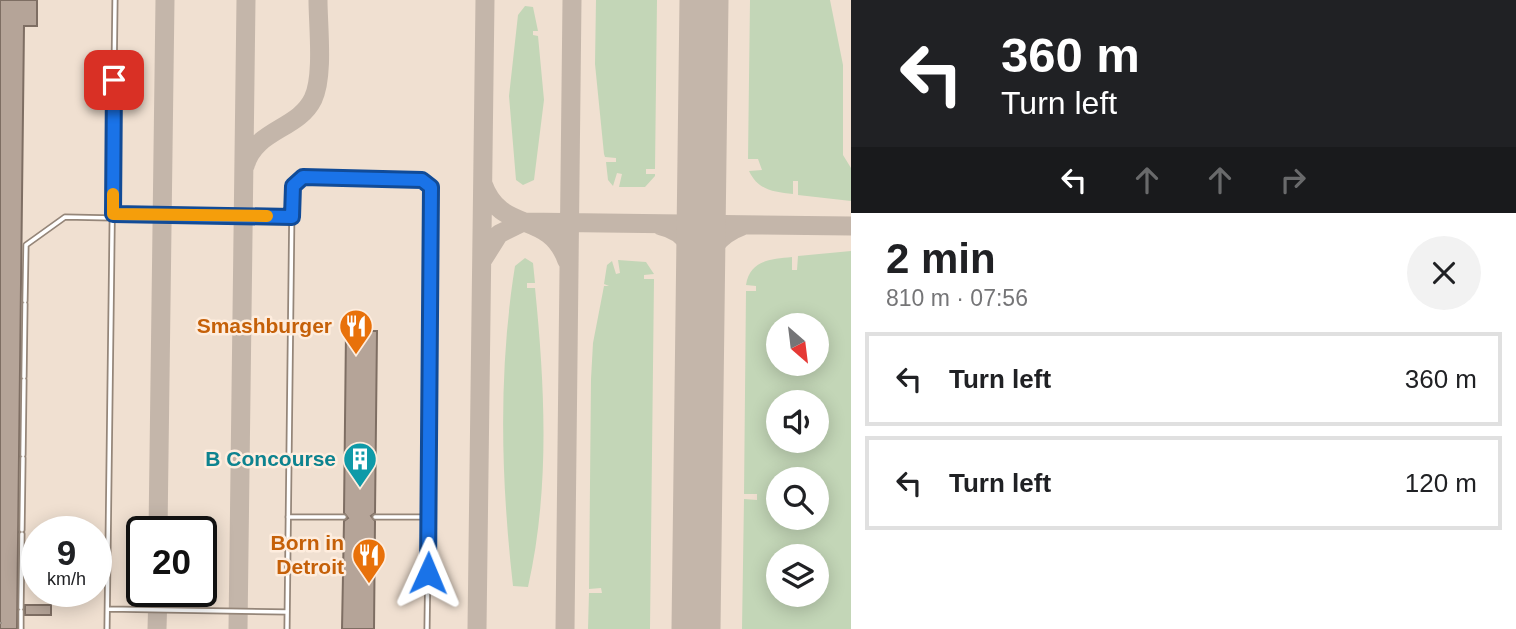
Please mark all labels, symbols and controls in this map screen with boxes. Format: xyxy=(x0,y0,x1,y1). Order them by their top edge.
icon: left xyxy=(886,28,977,119)
text: 360 m xyxy=(1001,28,1140,82)
pin xyxy=(84,50,144,110)
icon: arrive xyxy=(95,61,133,99)
text: Turn left xyxy=(1001,85,1117,121)
icon: left xyxy=(1055,161,1093,199)
icon: ahead xyxy=(1128,161,1166,199)
icon: ahead xyxy=(1201,161,1239,199)
icon: right xyxy=(1274,161,1312,199)
text: 2 min xyxy=(886,235,996,282)
button: close xyxy=(1407,236,1481,310)
text: 810 m · 07:56 xyxy=(886,285,1028,311)
restaurant icon: Smashburger xyxy=(337,307,375,356)
north arrow xyxy=(766,313,830,376)
map controls xyxy=(766,313,829,607)
place label: Smashburger xyxy=(197,314,332,337)
icon: left xyxy=(890,360,928,398)
text: Turn left xyxy=(949,364,1051,394)
text: 360 m xyxy=(1405,364,1477,394)
button: sound xyxy=(766,390,829,453)
building icon: B Concourse xyxy=(341,440,379,489)
place label: B Concourse xyxy=(205,447,336,470)
icon: left xyxy=(890,464,928,502)
button: search xyxy=(766,467,829,530)
text: Turn left xyxy=(949,468,1051,498)
text: 120 m xyxy=(1405,468,1477,498)
speed limit sign: 20 xyxy=(126,516,217,607)
place label: Born in Detroit xyxy=(271,531,344,578)
text: 9 xyxy=(57,533,76,572)
restaurant icon: Born in Detroit xyxy=(350,536,388,585)
position arrow xyxy=(391,536,465,610)
button: layers xyxy=(766,544,829,607)
text: km/h xyxy=(47,569,86,589)

